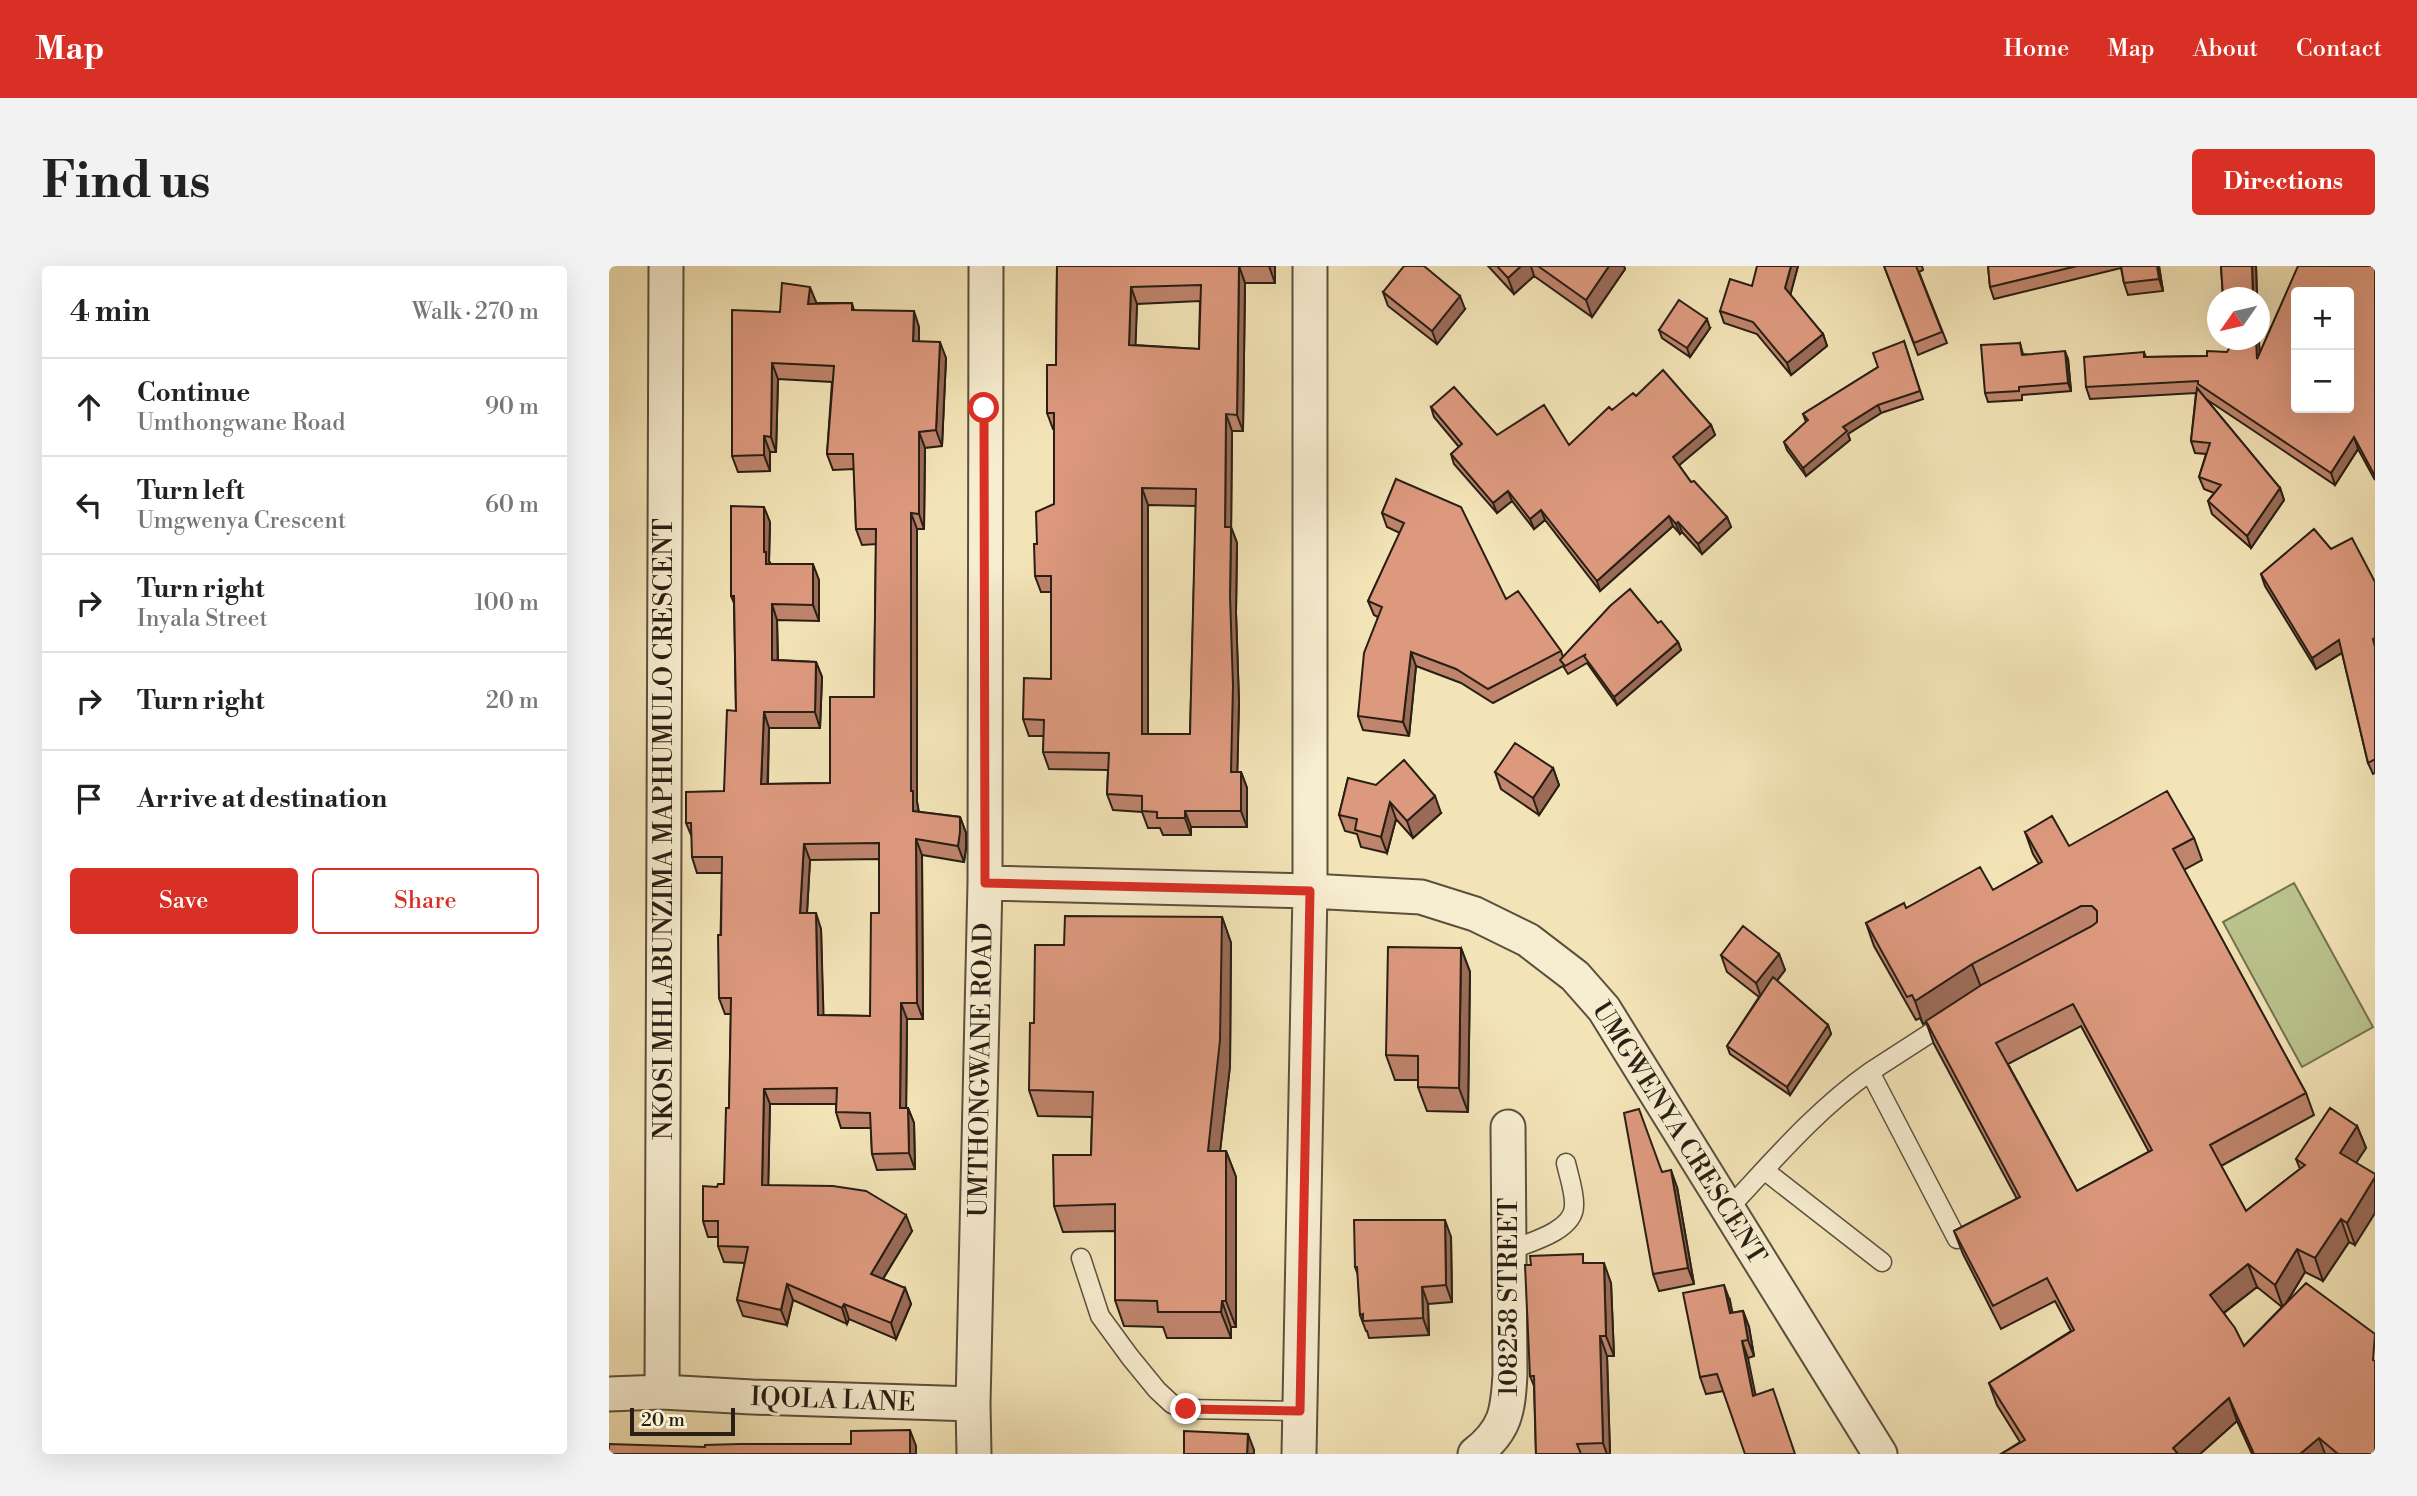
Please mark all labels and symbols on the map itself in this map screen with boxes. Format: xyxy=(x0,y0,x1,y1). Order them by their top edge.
north arrow xyxy=(2207,287,2270,350)
route start xyxy=(968,392,999,423)
street label: NKOSI MHLABUNZIMA MAPHUMULO CRESCENT xyxy=(648,518,680,1140)
street label: UMTHONGWANE ROAD xyxy=(962,922,1000,1218)
street label: UMGWENYA CRESCENT xyxy=(1585,996,1773,1270)
street label: 108258 STREET xyxy=(1493,1198,1525,1396)
street label: IQOLA LANE xyxy=(750,1381,916,1419)
route end xyxy=(1170,1393,1201,1424)
scale bar xyxy=(630,1405,735,1437)

